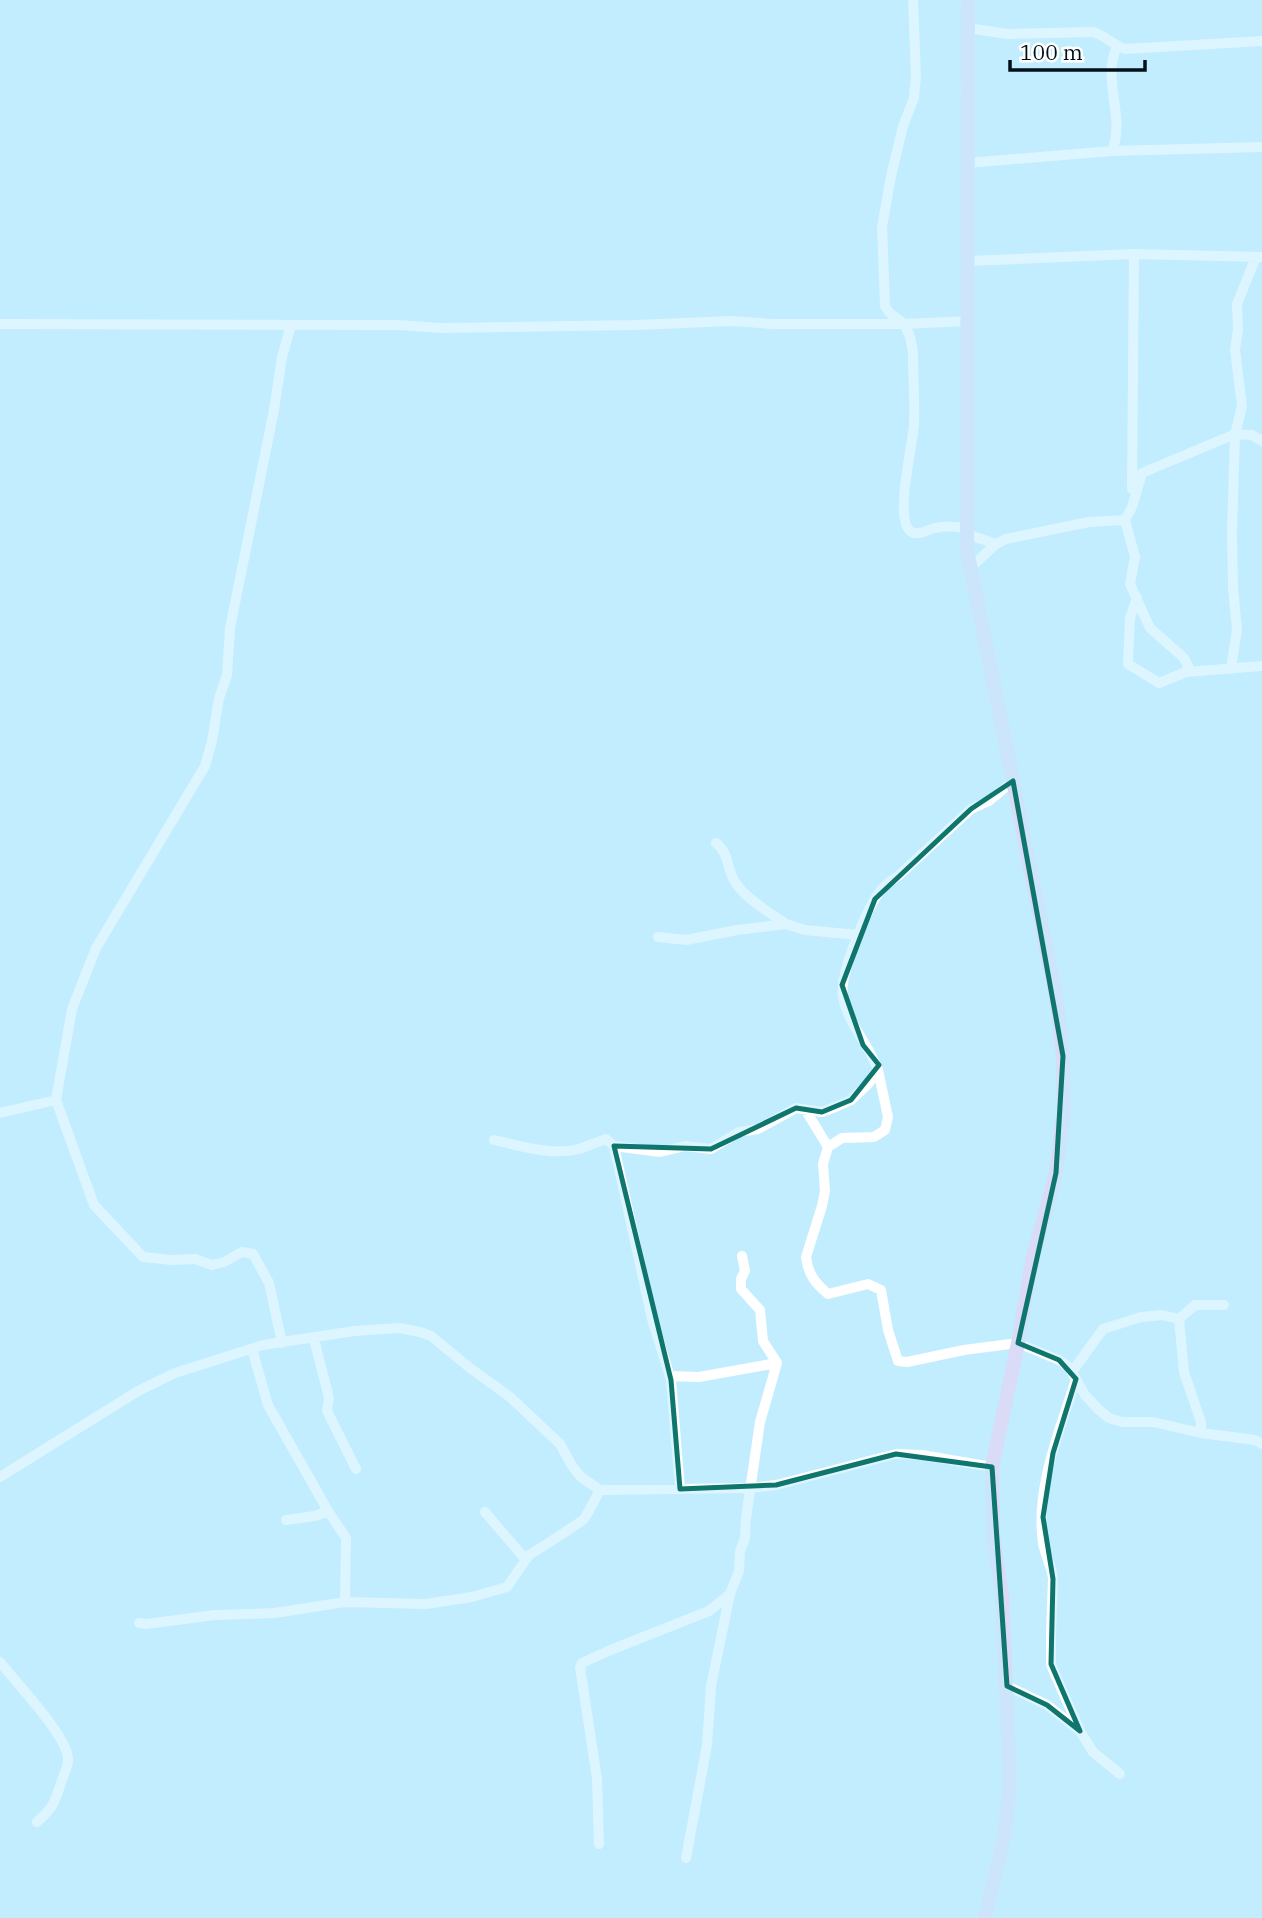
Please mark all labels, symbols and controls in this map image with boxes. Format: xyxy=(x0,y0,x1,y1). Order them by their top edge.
scale bar xyxy=(1010,28,1145,72)
text: 100 m xyxy=(1020,38,1083,66)

